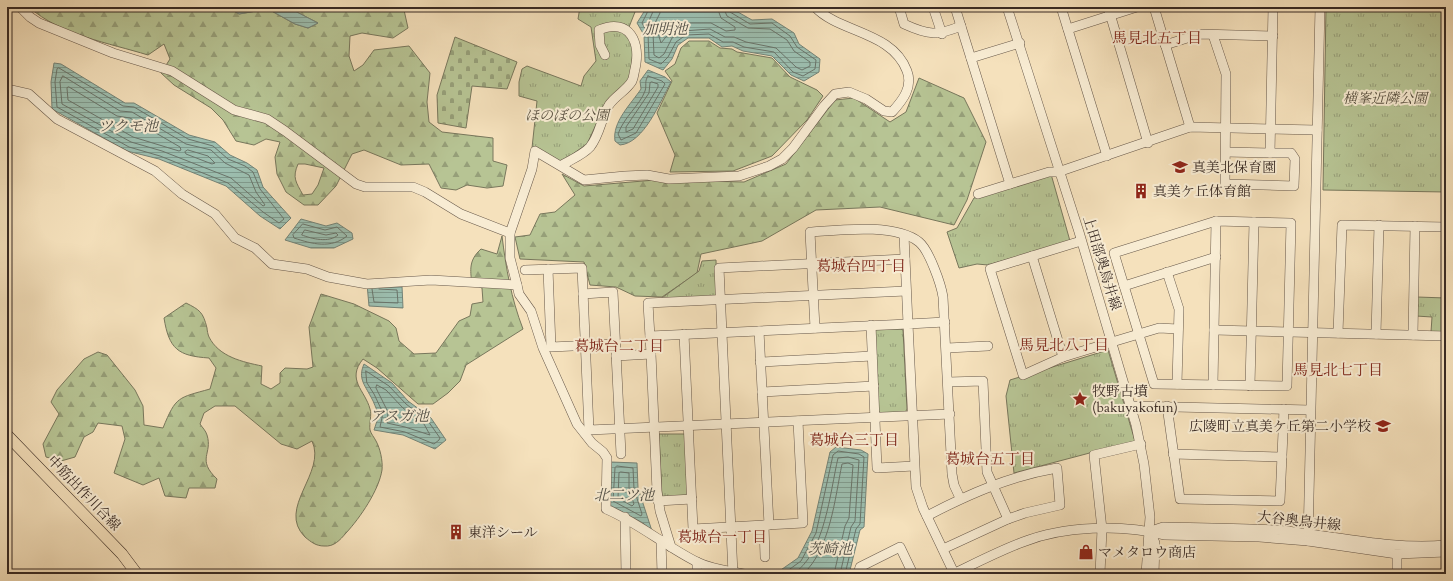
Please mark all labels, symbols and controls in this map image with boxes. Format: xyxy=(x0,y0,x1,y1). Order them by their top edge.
water label: 加明池 xyxy=(642,19,689,39)
district label: 馬見北五丁目 xyxy=(1112,28,1202,48)
park label: 横峯近隣公園 xyxy=(1343,89,1429,108)
park label: ほのぼの公園 xyxy=(525,106,611,125)
water label: ツクモ池 xyxy=(98,116,160,136)
school or university icon: 真美北保育園 xyxy=(1171,158,1189,176)
place label: 真美北保育園 xyxy=(1192,158,1276,177)
building icon: 真美ケ丘体育館 xyxy=(1132,182,1150,200)
place label: 真美ケ丘体育館 xyxy=(1153,182,1251,201)
street label: 上田部奥鳥井線 xyxy=(1079,213,1125,313)
district label: 葛城台四丁目 xyxy=(816,256,906,276)
district label: 馬見北八丁目 xyxy=(1019,335,1109,355)
district label: 葛城台二丁目 xyxy=(574,336,664,356)
district label: 馬見北七丁目 xyxy=(1293,360,1383,380)
place label: 牧野古墳 (bakuyakofun) xyxy=(1092,382,1178,417)
place icon: 牧野古墳 (bakuyakofun) xyxy=(1071,390,1089,408)
water label: アスガ池 xyxy=(369,406,431,426)
place label: 広陵町立真美ケ丘第二小学校 xyxy=(1189,417,1371,436)
school or university icon: 広陵町立真美ケ丘第二小学校 xyxy=(1374,417,1392,435)
district label: 葛城台三丁目 xyxy=(809,430,899,450)
district label: 葛城台五丁目 xyxy=(945,449,1035,469)
street label: 中筋出作川合線 xyxy=(43,451,125,535)
water label: 北二ツ池 xyxy=(594,485,656,505)
street label: 大谷奥鳥井線 xyxy=(1256,507,1342,535)
building icon: 東洋シール xyxy=(447,523,465,541)
place label: 東洋シール xyxy=(468,523,538,542)
district label: 葛城台一丁目 xyxy=(677,527,767,547)
water label: 茨崎池 xyxy=(807,539,854,559)
shop icon: マメタロウ商店 xyxy=(1077,543,1095,561)
place label: マメタロウ商店 xyxy=(1098,543,1196,562)

